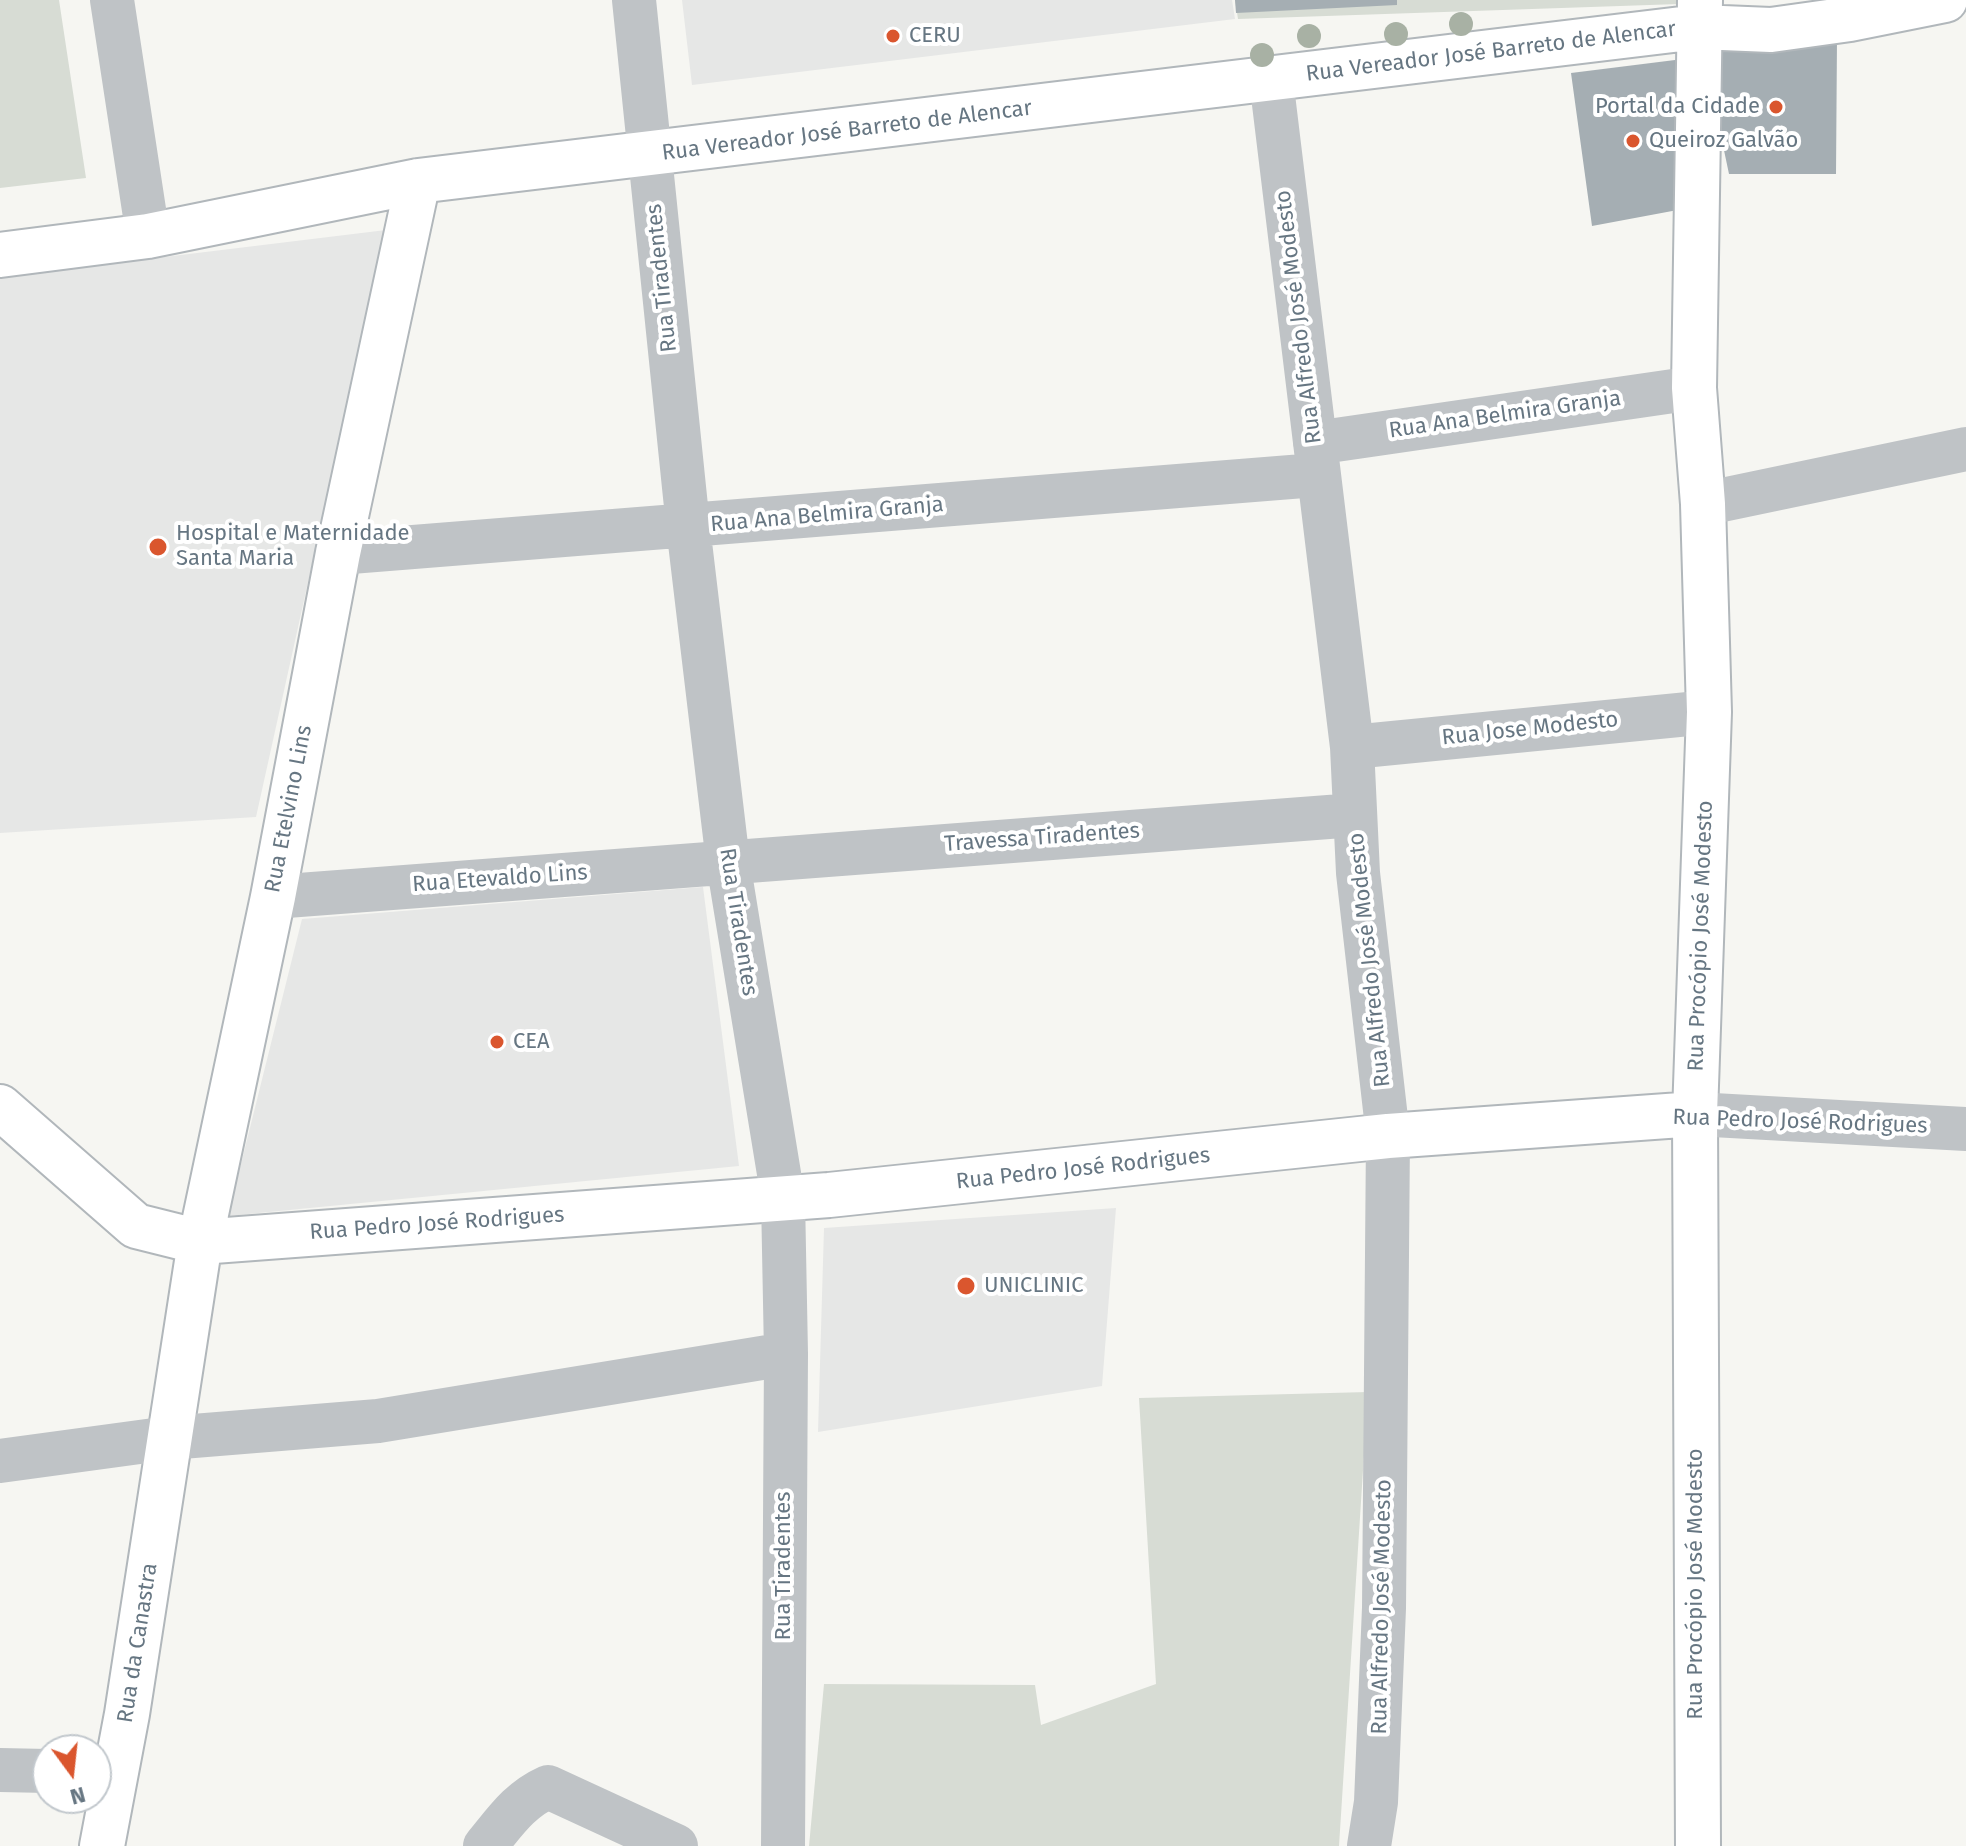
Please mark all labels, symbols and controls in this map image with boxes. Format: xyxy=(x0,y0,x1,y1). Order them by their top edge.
street label: Rua Vereador José Barreto de Alencar xyxy=(1304,16,1678,88)
place label: CERU xyxy=(909,23,961,49)
marker: CERU xyxy=(884,27,902,45)
place label: Portal da Cidade xyxy=(1595,94,1760,120)
street label: Rua Vereador José Barreto de Alencar xyxy=(660,95,1034,167)
marker: Portal da Cidade xyxy=(1767,98,1785,116)
place label: Queiroz Galvão xyxy=(1649,128,1798,154)
marker: Queiroz Galvão xyxy=(1624,132,1642,150)
street label: Rua Alfredo José Modesto xyxy=(1270,189,1328,445)
street label: Rua Tiradentes xyxy=(641,202,683,354)
street label: Rua Ana Belmira Granja xyxy=(1387,386,1623,444)
street label: Rua Ana Belmira Granja xyxy=(709,492,945,538)
place label: Hospital e Maternidade Santa Maria xyxy=(176,521,410,572)
marker: Hospital e Maternidade Santa Maria xyxy=(147,536,169,558)
street label: Rua Jose Modesto xyxy=(1440,707,1620,751)
street label: Rua Etelvino Lins xyxy=(260,723,318,895)
street label: Rua Procópio José Modesto xyxy=(1683,800,1719,1072)
street label: Travessa Tiradentes xyxy=(943,818,1141,858)
street label: Rua Alfredo José Modesto xyxy=(1344,832,1396,1088)
street label: Rua Tiradentes xyxy=(713,846,763,998)
street label: Rua Etevaldo Lins xyxy=(411,860,589,898)
place label: CEA xyxy=(513,1029,550,1055)
marker: CEA xyxy=(488,1033,506,1051)
street label: Rua Pedro José Rodrigues xyxy=(1672,1104,1928,1140)
street label: Rua Pedro José Rodrigues xyxy=(955,1143,1211,1195)
street label: Rua Pedro José Rodrigues xyxy=(309,1202,565,1246)
place label: UNICLINIC xyxy=(984,1273,1084,1299)
marker: UNICLINIC xyxy=(955,1275,977,1297)
street label: Rua Procópio José Modesto xyxy=(1683,1448,1709,1720)
street label: Rua Alfredo José Modesto xyxy=(1367,1479,1397,1735)
street label: Rua Tiradentes xyxy=(771,1491,797,1641)
street label: Rua da Canastra xyxy=(112,1561,164,1725)
north arrow xyxy=(32,1734,112,1814)
text: N xyxy=(67,1781,88,1811)

